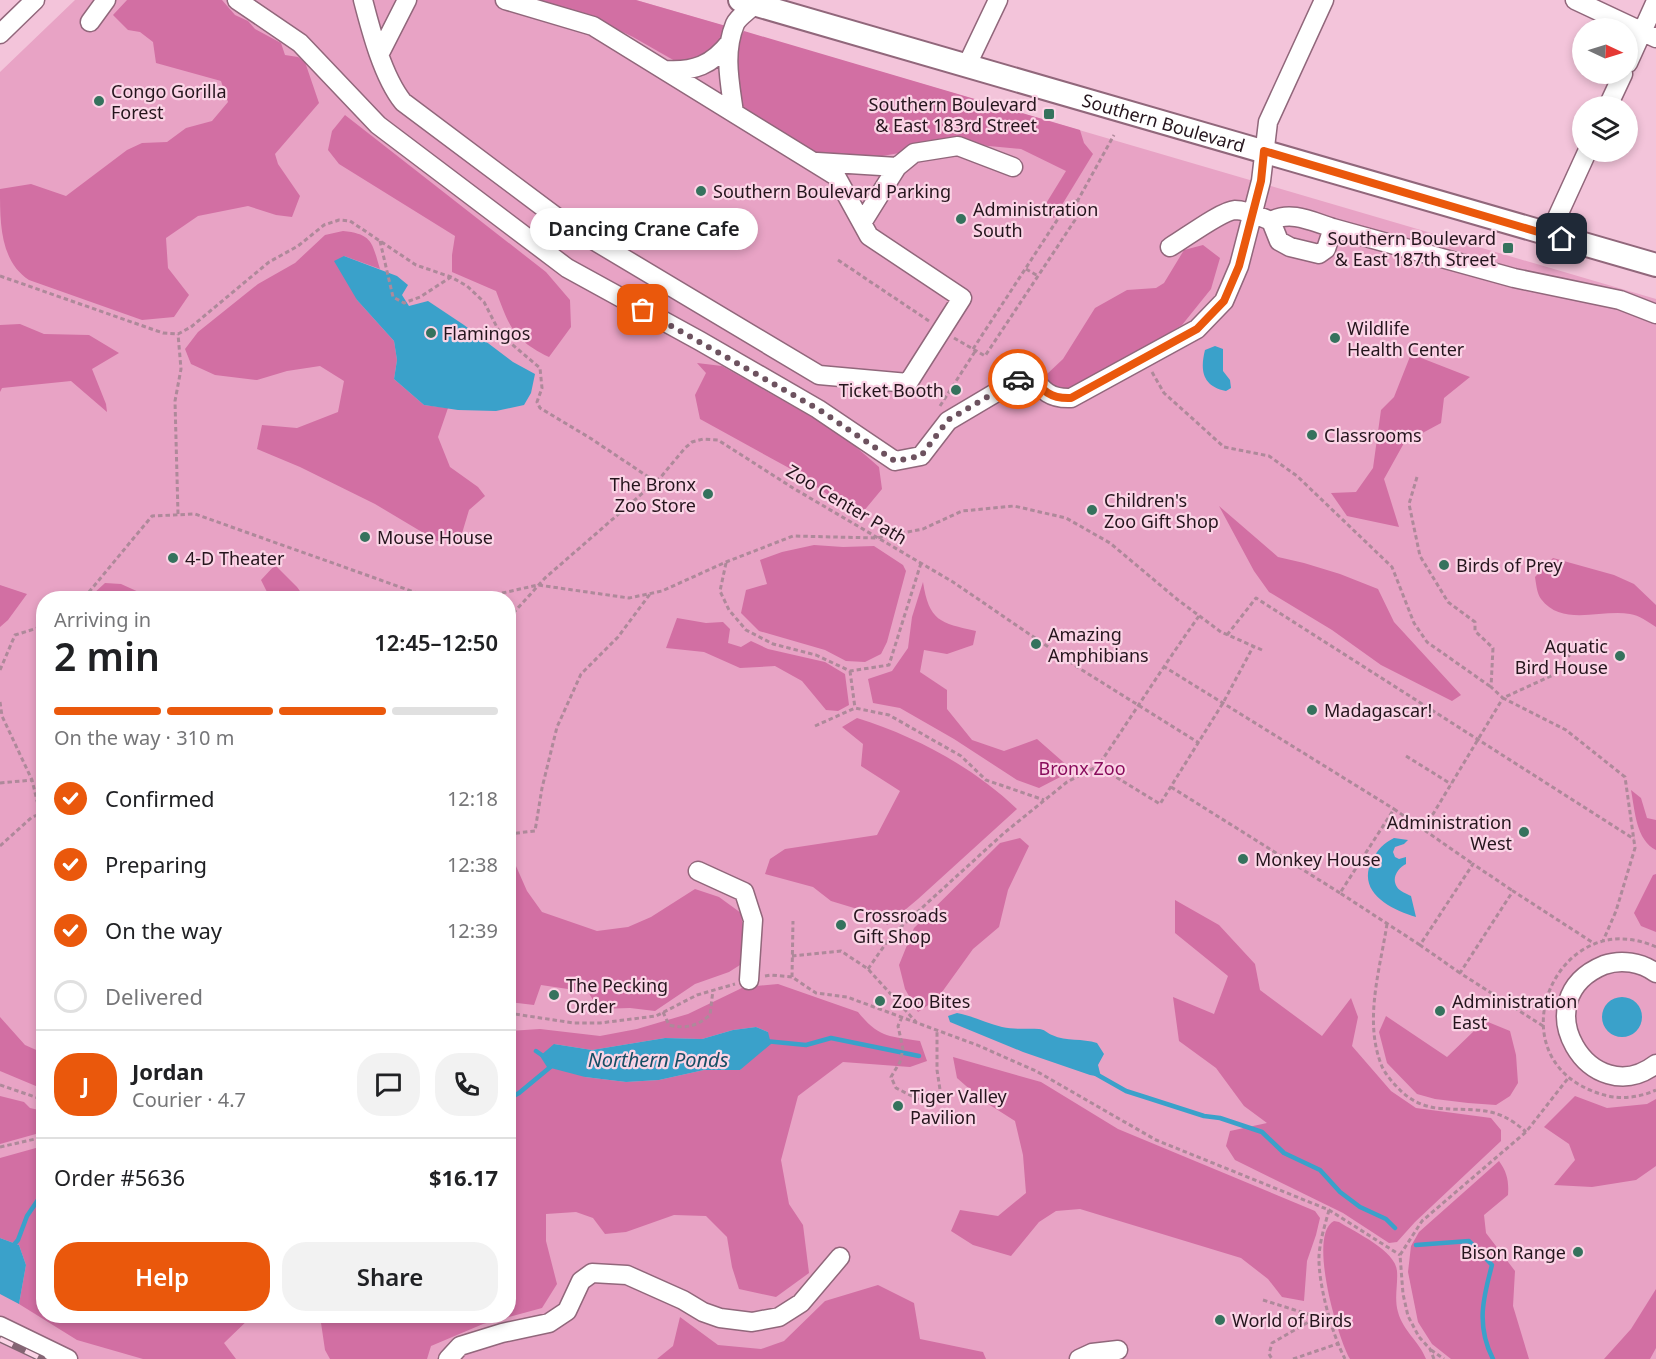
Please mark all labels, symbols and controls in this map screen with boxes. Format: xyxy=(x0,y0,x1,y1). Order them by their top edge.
north arrow xyxy=(1572,18,1638,84)
map controls xyxy=(1572,18,1638,162)
place label: Congo Gorilla Forest xyxy=(111,79,227,124)
street label: Southern Boulevard xyxy=(1079,88,1248,158)
place label: Southern Boulevard & East 183rd Street xyxy=(869,92,1037,137)
marker: Congo Gorilla Forest xyxy=(92,94,106,108)
button: layers xyxy=(1572,96,1638,162)
marker: Southern Boulevard & East 183rd Street xyxy=(1042,107,1056,121)
place label: Southern Boulevard Parking xyxy=(713,179,951,203)
marker: Southern Boulevard Parking xyxy=(694,184,708,198)
place label: Administration South xyxy=(973,197,1098,242)
callout: Dancing Crane Cafe xyxy=(529,208,757,250)
marker: Administration South xyxy=(954,212,968,226)
pin xyxy=(1536,213,1587,264)
text: Dancing Crane Cafe xyxy=(548,215,740,242)
icon: home xyxy=(1545,222,1578,255)
place label: Southern Boulevard & East 187th Street xyxy=(1328,226,1496,271)
marker: Southern Boulevard & East 187th Street xyxy=(1501,241,1515,255)
pin xyxy=(617,284,668,335)
icon: bag xyxy=(626,293,659,326)
place label: Wildlife Health Center xyxy=(1347,316,1465,361)
place label: Flamingos xyxy=(443,321,530,345)
marker: Flamingos xyxy=(424,326,438,340)
marker: Wildlife Health Center xyxy=(1328,331,1342,345)
courier xyxy=(988,349,1048,409)
icon: car xyxy=(1002,363,1035,396)
place label: Ticket Booth xyxy=(839,378,944,402)
marker: Ticket Booth xyxy=(949,383,963,397)
place label: Classrooms xyxy=(1324,423,1422,447)
marker: Classrooms xyxy=(1305,428,1319,442)
street label: Zoo Center Path xyxy=(782,458,912,550)
place label: The Bronx Zoo Store xyxy=(610,472,696,517)
marker: The Bronx Zoo Store xyxy=(701,487,715,501)
place label: Children's Zoo Gift Shop xyxy=(1104,488,1219,533)
marker: Children's Zoo Gift Shop xyxy=(1085,503,1099,517)
place label: Mouse House xyxy=(377,525,493,549)
marker: Mouse House xyxy=(358,530,372,544)
place label: 4-D Theater xyxy=(185,546,285,570)
marker: 4-D Theater xyxy=(166,551,180,565)
place label: Birds of Prey xyxy=(1456,553,1563,577)
marker: Birds of Prey xyxy=(1437,558,1451,572)
text: Arriving in xyxy=(54,606,151,633)
place label: Amazing Amphibians xyxy=(1048,622,1149,667)
text: 12:45–12:50 xyxy=(374,627,498,657)
text: 2 min xyxy=(54,629,160,682)
place label: Aquatic Bird House xyxy=(1515,634,1608,679)
marker: Amazing Amphibians xyxy=(1029,637,1043,651)
marker: Aquatic Bird House xyxy=(1613,649,1627,663)
place label: Madagascar! xyxy=(1324,698,1432,722)
marker: Madagascar! xyxy=(1305,703,1319,717)
text: On the way · 310 m xyxy=(54,724,234,751)
park label: Bronx Zoo xyxy=(1038,756,1126,780)
icon: check xyxy=(54,782,87,815)
text: Confirmed xyxy=(105,783,215,813)
text: 12:18 xyxy=(447,785,498,812)
place label: Administration West xyxy=(1387,810,1512,855)
marker: Administration West xyxy=(1517,825,1531,839)
place label: Monkey House xyxy=(1255,847,1381,871)
icon: check xyxy=(54,848,87,881)
text: Preparing xyxy=(105,849,207,879)
text: 12:38 xyxy=(447,851,498,878)
marker: Monkey House xyxy=(1236,852,1250,866)
place label: Crossroads Gift Shop xyxy=(853,903,947,948)
icon: check xyxy=(54,914,87,947)
text: On the way xyxy=(105,915,222,945)
text: 12:39 xyxy=(447,917,498,944)
marker: Crossroads Gift Shop xyxy=(834,918,848,932)
place label: The Pecking Order xyxy=(566,973,668,1018)
text: Delivered xyxy=(105,981,203,1011)
marker: The Pecking Order xyxy=(547,988,561,1002)
place label: Zoo Bites xyxy=(892,989,970,1013)
place label: Administration East xyxy=(1452,989,1577,1034)
marker: Zoo Bites xyxy=(873,994,887,1008)
marker: Administration East xyxy=(1433,1004,1447,1018)
water label: Northern Ponds xyxy=(588,1046,729,1073)
button: chat xyxy=(357,1053,420,1116)
button: phone xyxy=(435,1053,498,1116)
text: Jordan xyxy=(132,1056,204,1086)
text: J xyxy=(82,1069,89,1099)
place label: Tiger Valley Pavilion xyxy=(910,1084,1008,1129)
text: Courier · 4.7 xyxy=(132,1086,246,1113)
marker: Tiger Valley Pavilion xyxy=(891,1099,905,1113)
text: Order #5636 xyxy=(54,1162,185,1192)
text: $16.17 xyxy=(429,1162,498,1192)
place label: Bison Range xyxy=(1461,1240,1566,1264)
button: Help xyxy=(54,1242,270,1311)
button: Share xyxy=(282,1242,498,1311)
marker: Bison Range xyxy=(1571,1245,1585,1259)
place label: World of Birds xyxy=(1232,1308,1352,1332)
marker: World of Birds xyxy=(1213,1313,1227,1327)

